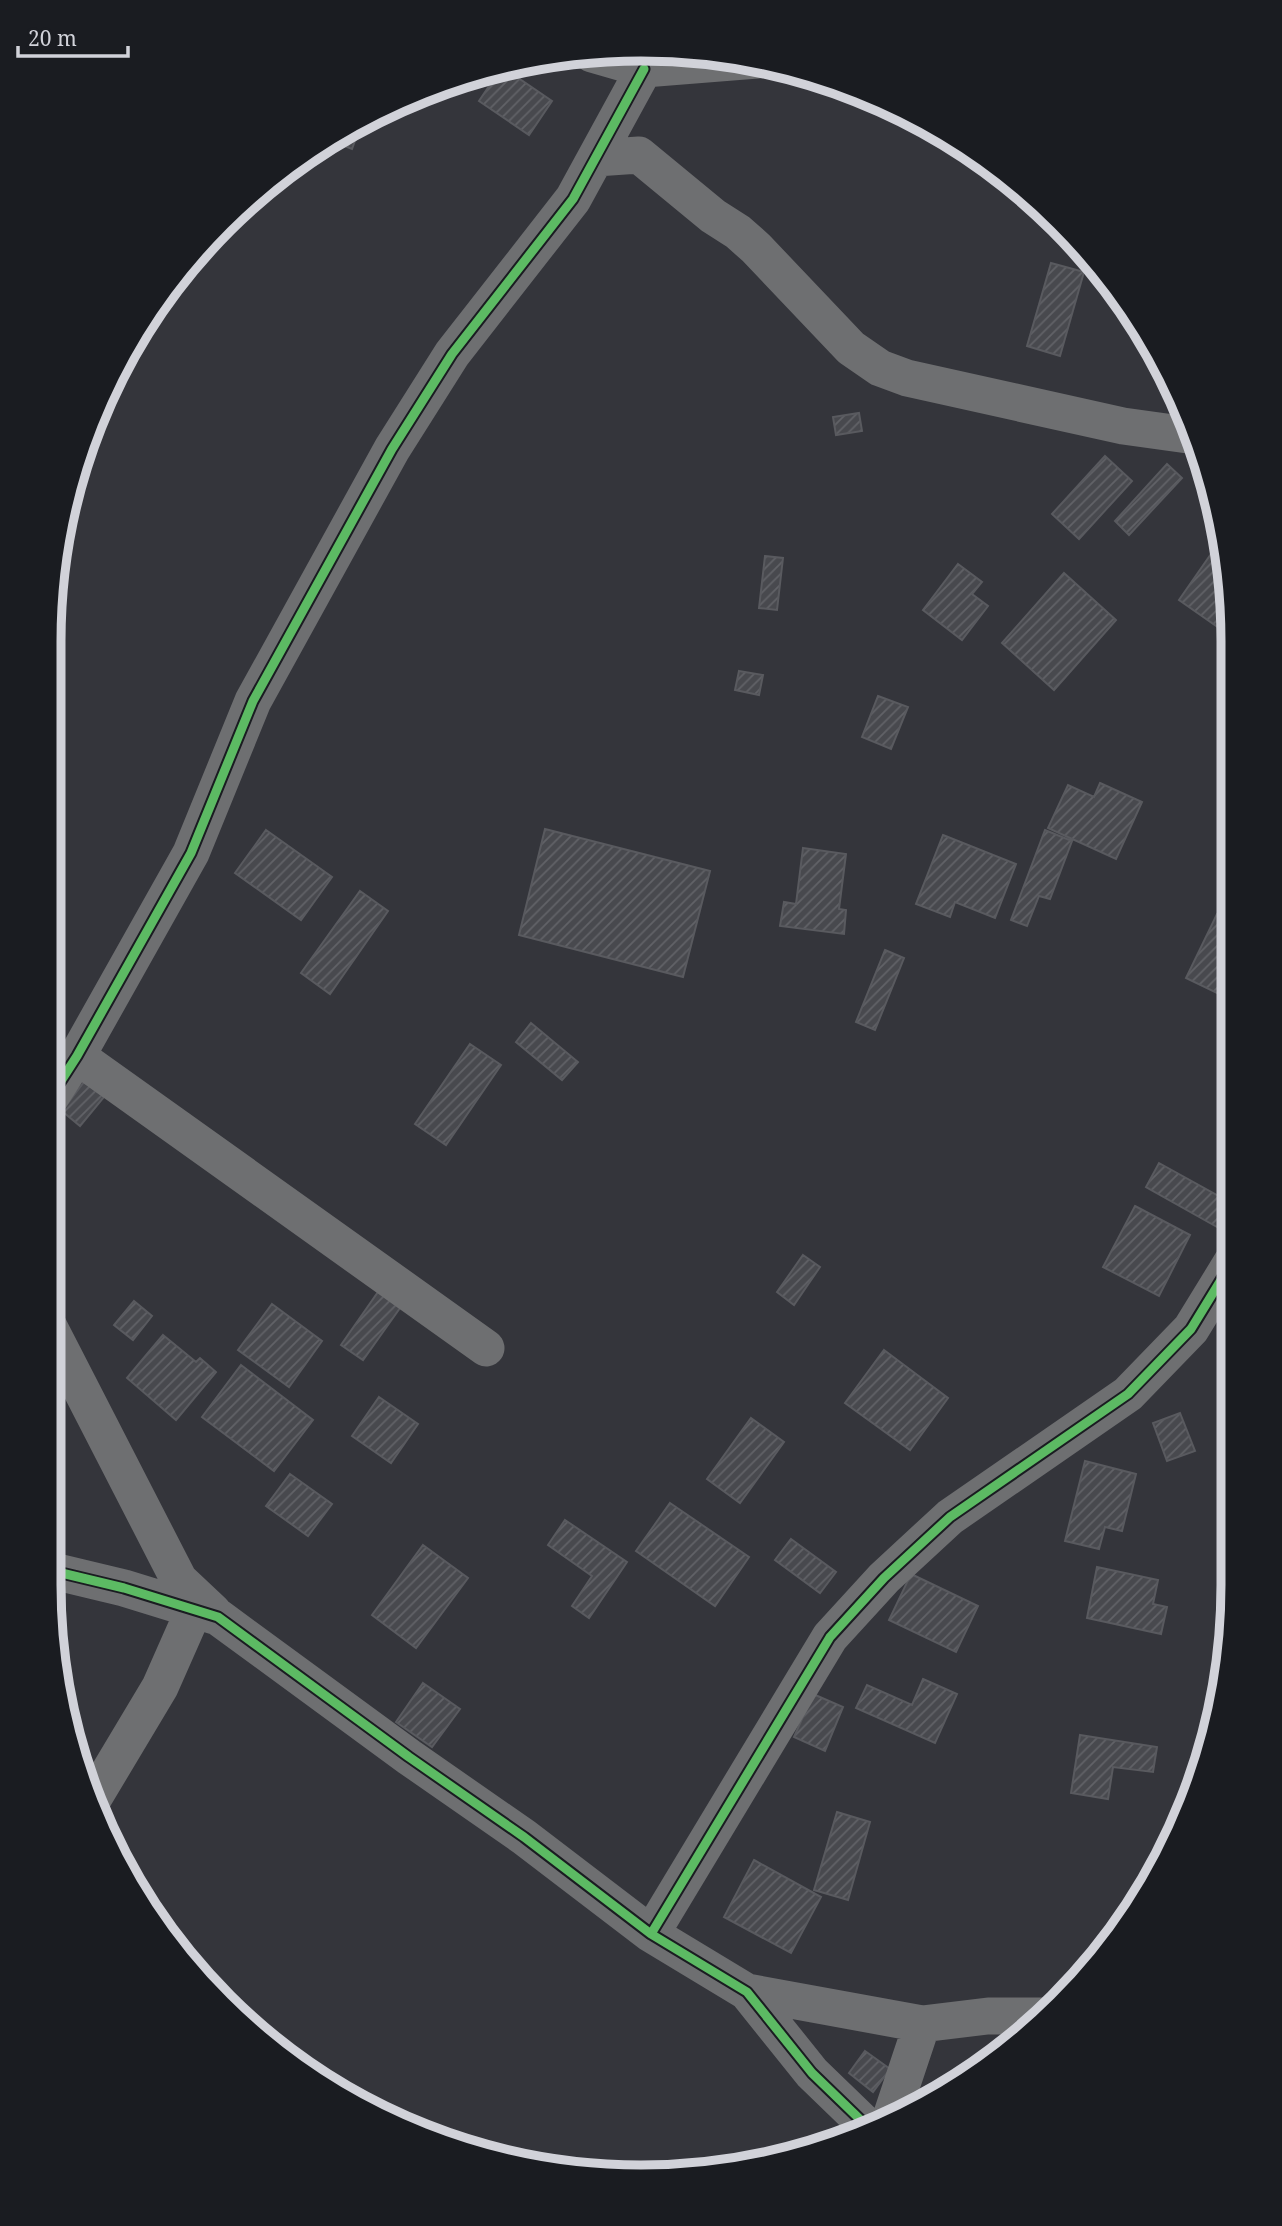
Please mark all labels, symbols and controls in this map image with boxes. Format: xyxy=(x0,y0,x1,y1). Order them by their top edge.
scale bar xyxy=(18,14,128,58)
text: 20 m xyxy=(28,24,77,52)

